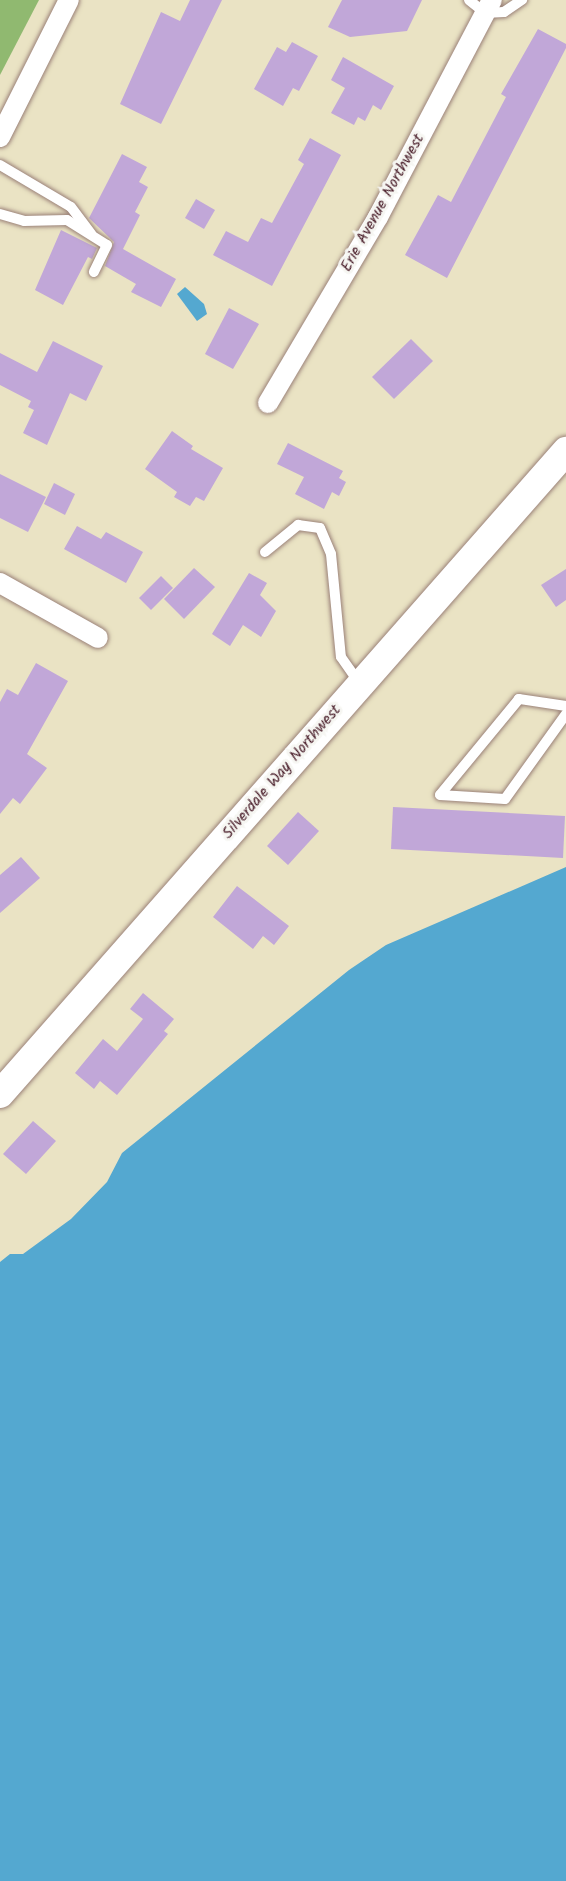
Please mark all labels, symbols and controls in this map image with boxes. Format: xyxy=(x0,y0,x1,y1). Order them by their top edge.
street label: Erie Avenue Northwest xyxy=(337,131,429,275)
street label: Silverdale Way Northwest xyxy=(218,701,346,843)

